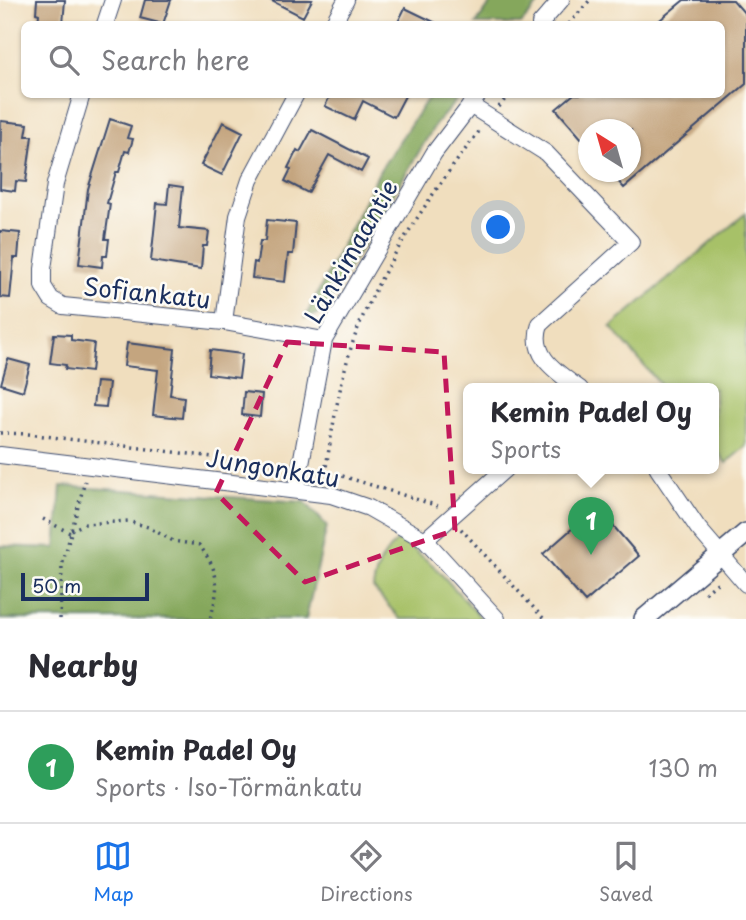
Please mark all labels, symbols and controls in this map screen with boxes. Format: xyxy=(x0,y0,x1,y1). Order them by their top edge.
search box xyxy=(21,21,725,98)
text: Search here xyxy=(101,40,250,79)
icon: search xyxy=(45,41,83,79)
north arrow xyxy=(578,119,641,182)
street label: Länkimaantie xyxy=(294,172,406,330)
your location xyxy=(481,210,515,244)
street label: Sofiankatu xyxy=(82,267,212,317)
popup xyxy=(463,383,719,474)
text: Kemin Padel Oy xyxy=(490,392,692,431)
text: Sports xyxy=(490,431,561,466)
street label: Jungonkatu xyxy=(204,439,342,495)
pin: 1 xyxy=(568,497,614,555)
scale bar xyxy=(21,570,149,602)
text: 50 m xyxy=(32,571,81,599)
text: Nearby xyxy=(28,642,138,687)
text: Kemin Padel Oy xyxy=(95,730,297,769)
text: 1 xyxy=(46,750,57,785)
text: 130 m xyxy=(648,750,718,785)
text: Sports · Iso-Törmänkatu xyxy=(95,769,362,804)
tab: Map xyxy=(93,837,134,907)
tab: Directions xyxy=(320,837,413,907)
tab: Saved xyxy=(599,837,653,907)

